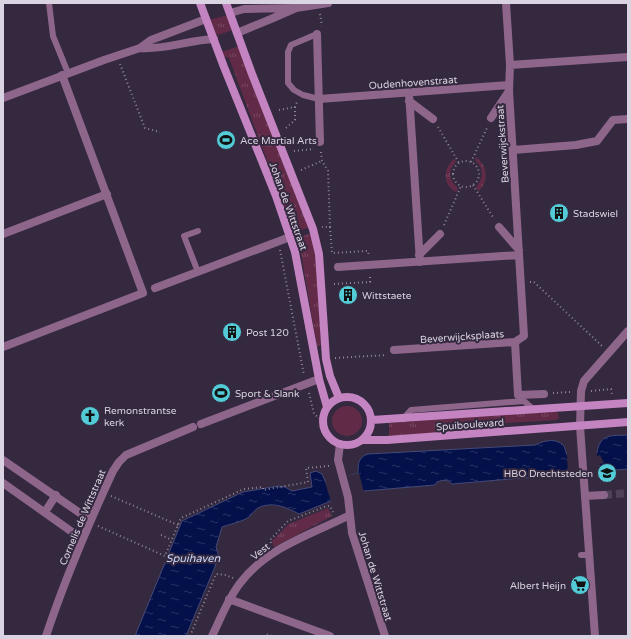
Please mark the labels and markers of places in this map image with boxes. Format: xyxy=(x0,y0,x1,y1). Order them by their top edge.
sports icon: Ace Martial Arts xyxy=(215,129,237,151)
place label: Ace Martial Arts xyxy=(240,135,317,147)
building icon: Stadswiel xyxy=(548,202,570,224)
place label: Stadswiel xyxy=(573,208,618,220)
building icon: Wittstaete xyxy=(337,284,359,306)
place label: Wittstaete xyxy=(362,290,412,302)
building icon: Post 120 xyxy=(221,321,243,343)
place label: Post 120 xyxy=(246,327,289,339)
sports icon: Sport & Slank xyxy=(210,382,232,404)
place label: Sport & Slank xyxy=(235,388,300,400)
church icon: Remonstrantse kerk xyxy=(79,405,101,427)
place label: Remonstrantse kerk xyxy=(104,405,177,429)
school or university icon: HBO Drechtsteden xyxy=(596,462,618,484)
place label: HBO Drechtsteden xyxy=(504,468,593,480)
supermarket icon: Albert Heijn xyxy=(569,574,591,596)
place label: Albert Heijn xyxy=(510,580,566,592)

